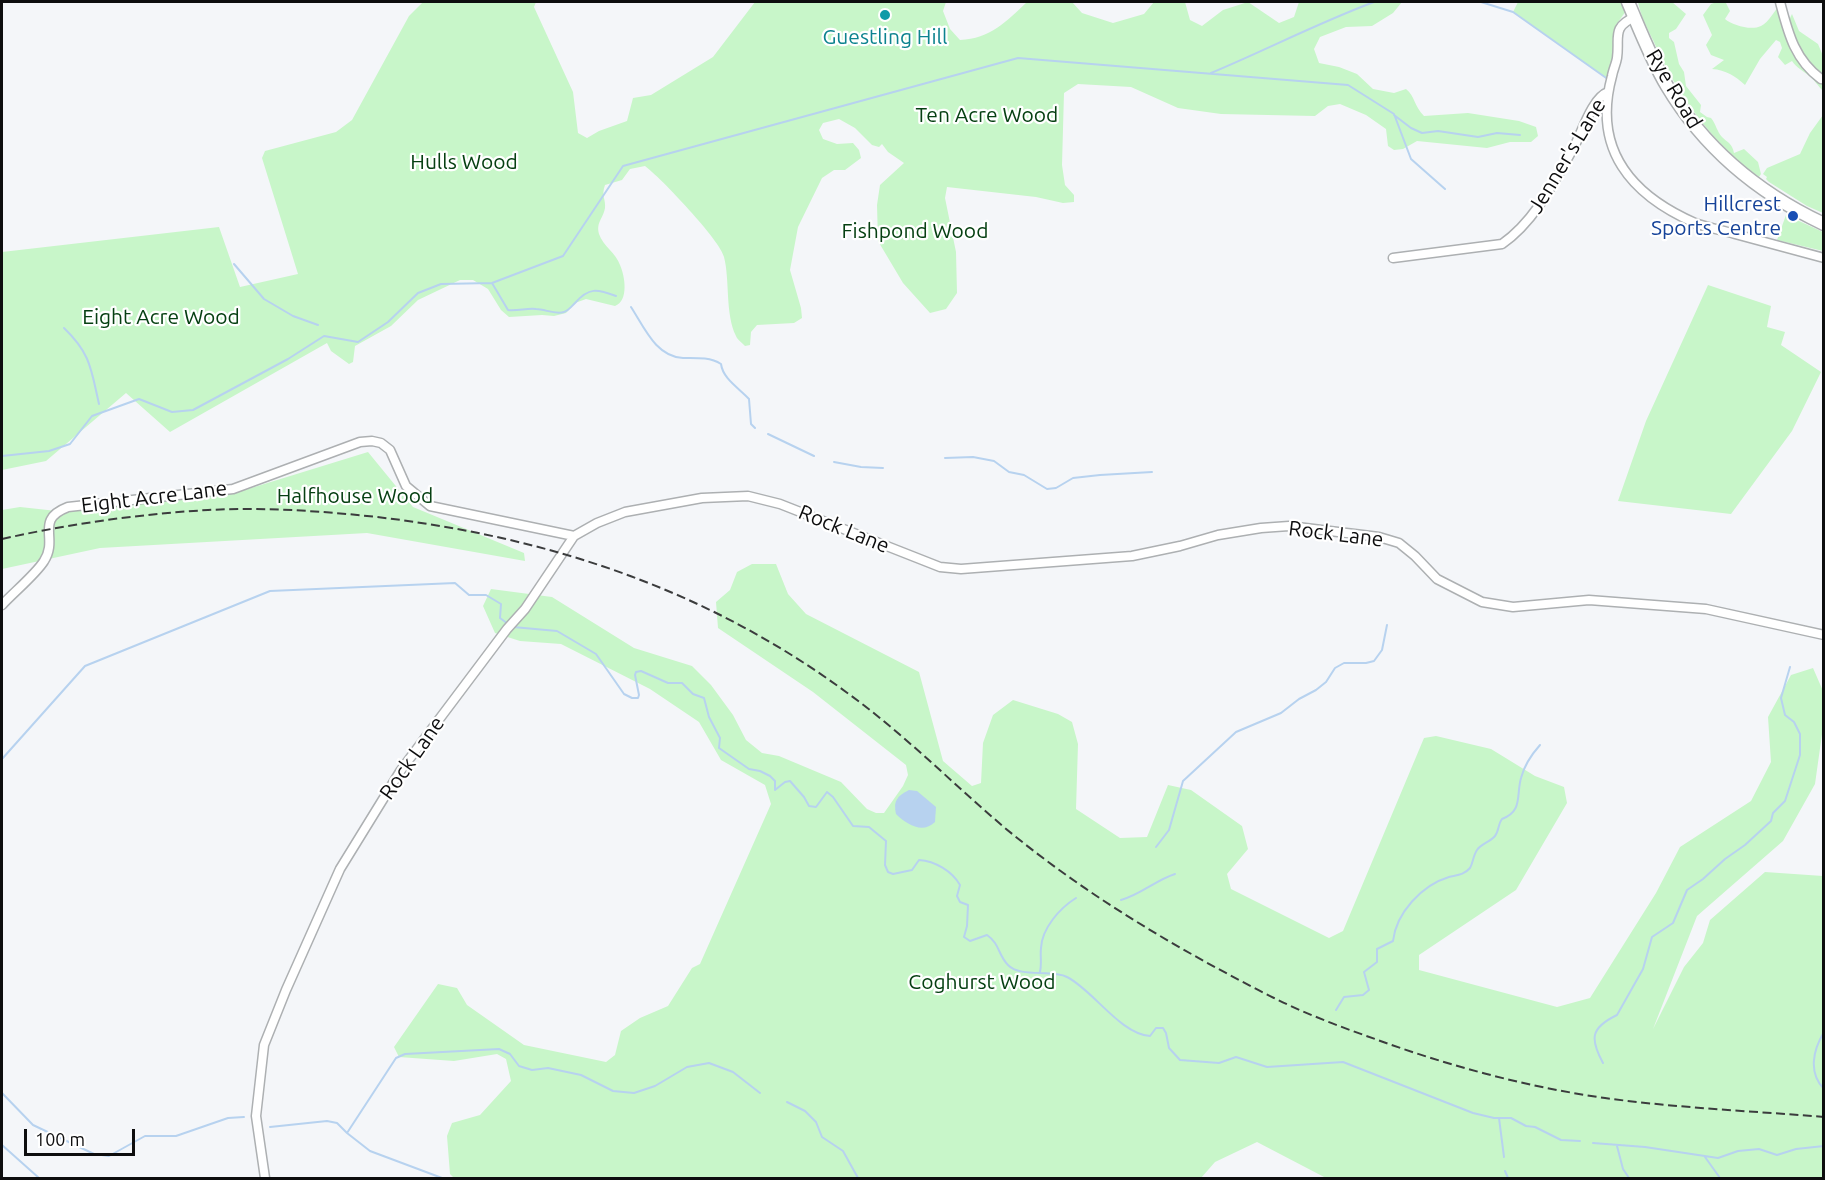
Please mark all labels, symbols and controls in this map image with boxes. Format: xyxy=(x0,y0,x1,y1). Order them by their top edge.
marker: Guestling Hill xyxy=(878,8,892,22)
place label: Guestling Hill xyxy=(822,24,948,50)
street label: Rye Road xyxy=(1641,45,1707,133)
street label: Jenner's Lane xyxy=(1523,94,1611,218)
park label: Ten Acre Wood xyxy=(916,102,1058,128)
park label: Hulls Wood xyxy=(410,149,518,175)
place label: Hillcrest Sports Centre xyxy=(1651,191,1781,241)
marker: Hillcrest Sports Centre xyxy=(1786,209,1800,223)
park label: Fishpond Wood xyxy=(842,218,988,244)
park label: Eight Acre Wood xyxy=(82,304,240,330)
street label: Eight Acre Lane xyxy=(80,476,228,518)
park label: Halfhouse Wood xyxy=(277,483,433,509)
street label: Rock Lane xyxy=(795,499,893,559)
street label: Rock Lane xyxy=(1287,516,1385,552)
street label: Rock Lane xyxy=(374,712,450,804)
park label: Coghurst Wood xyxy=(908,969,1056,995)
scale bar xyxy=(27,1117,138,1155)
text: 100 m xyxy=(35,1129,85,1149)

